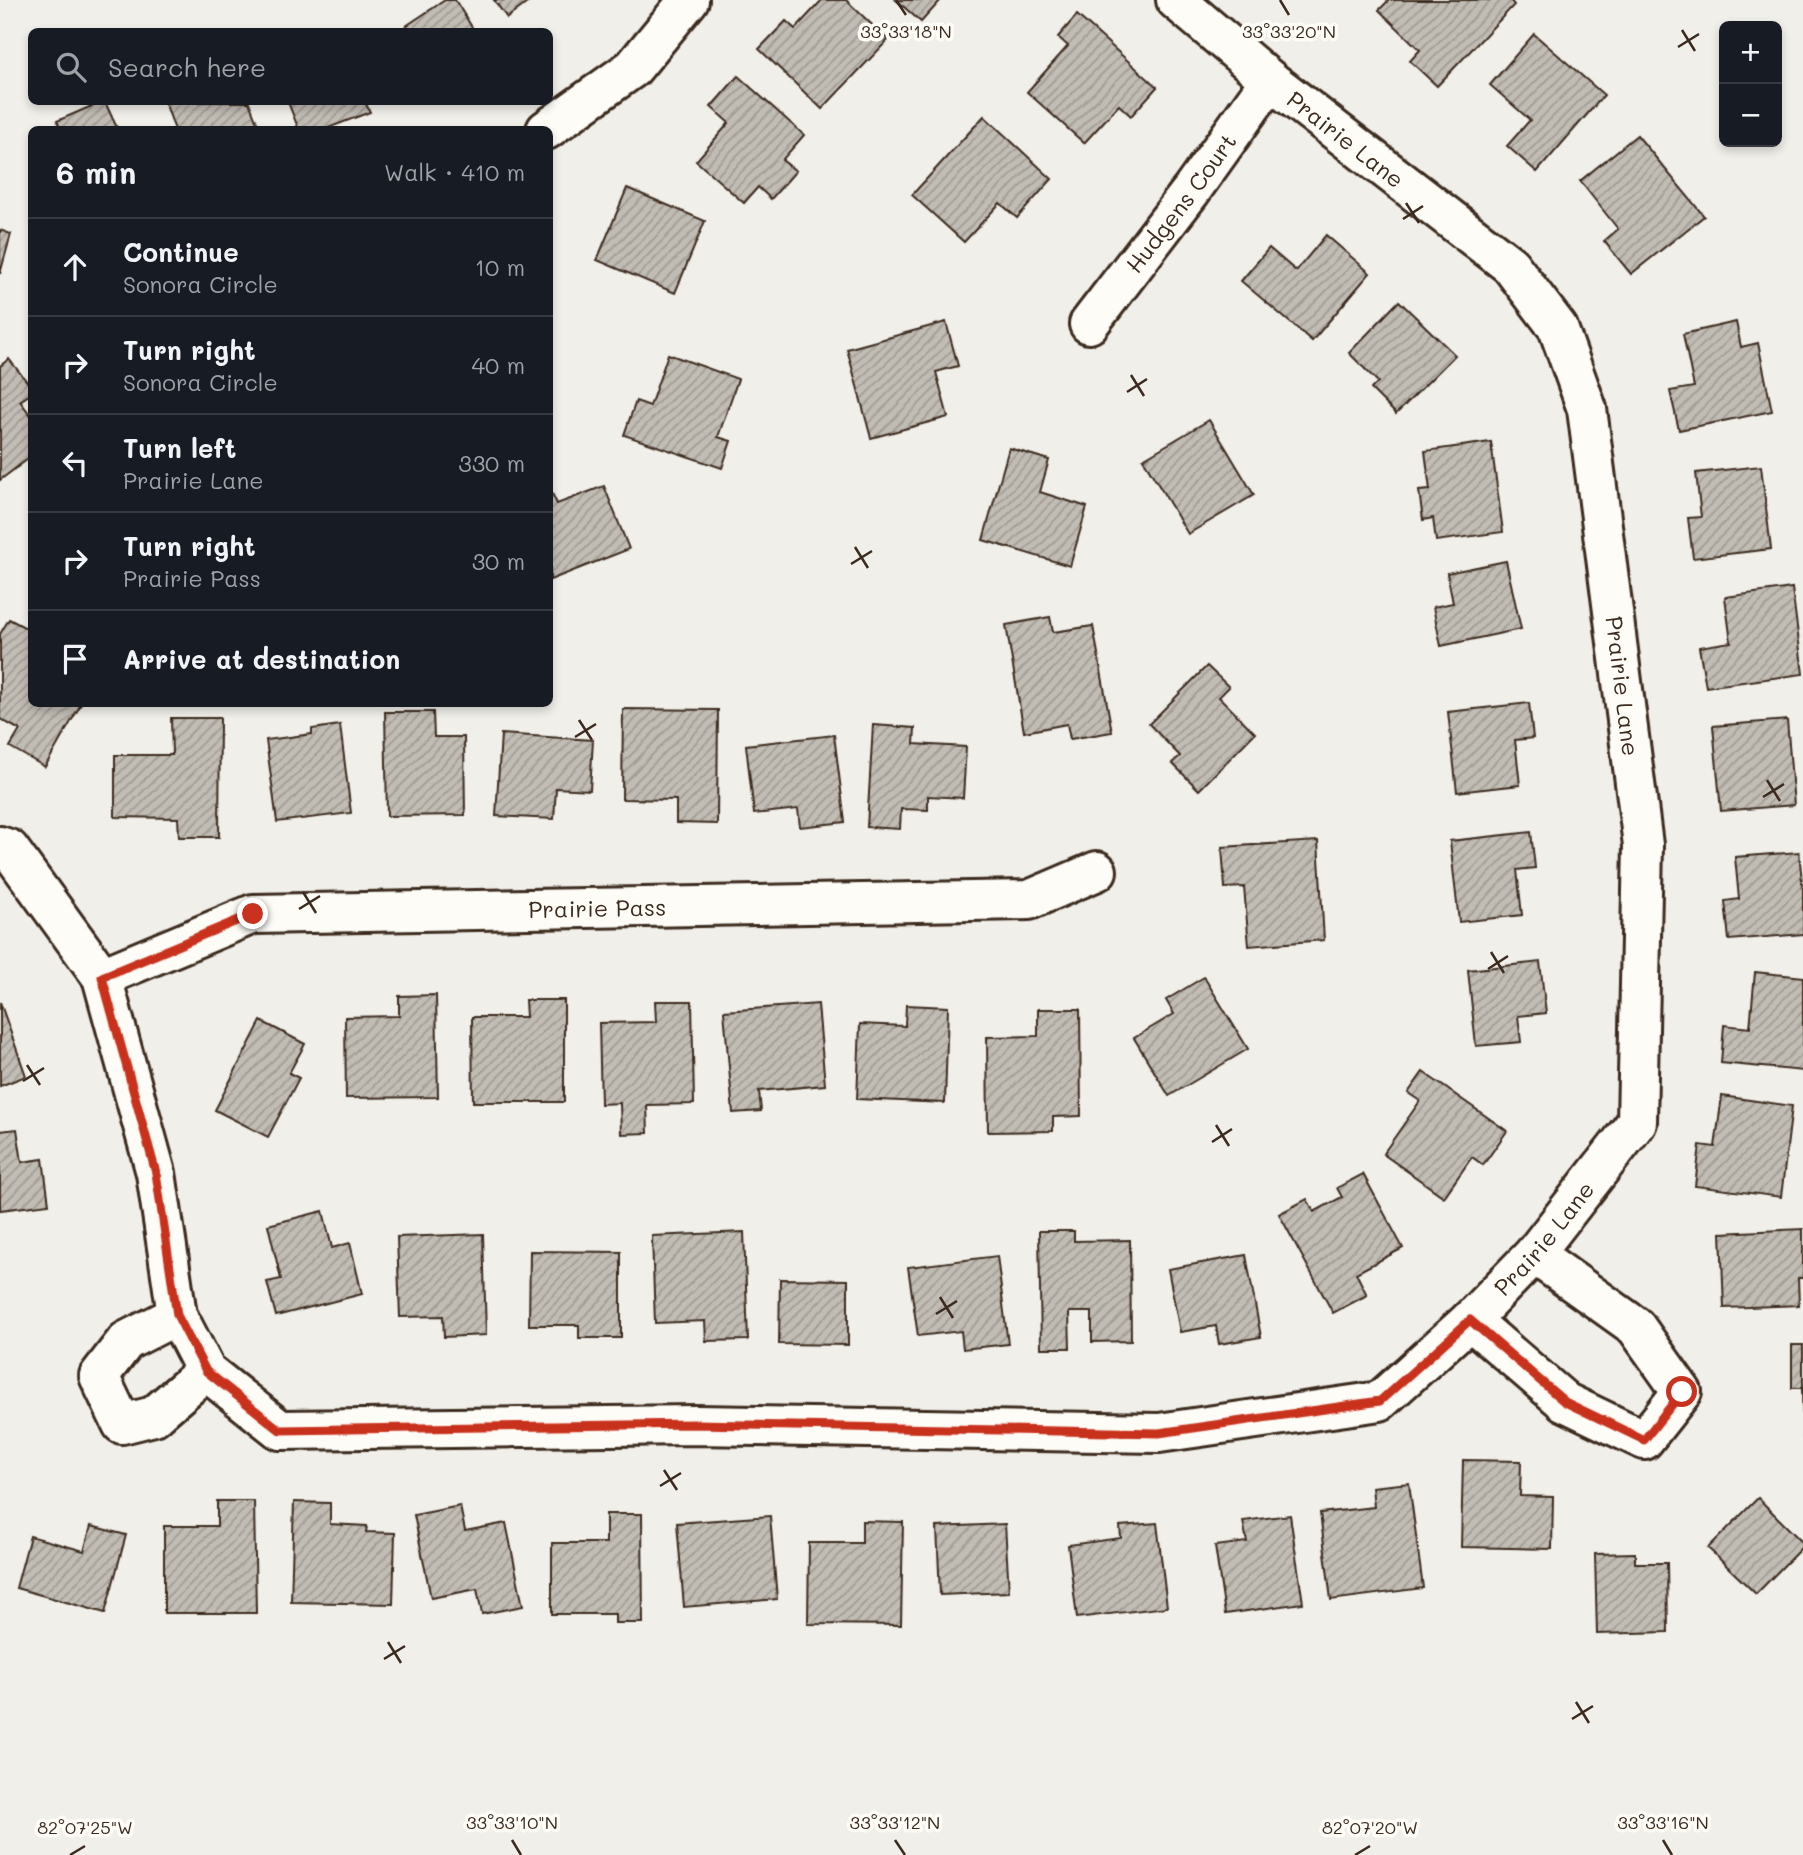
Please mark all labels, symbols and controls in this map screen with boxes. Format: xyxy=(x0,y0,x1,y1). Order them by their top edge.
text: 33°33'18"N xyxy=(860,19,952,43)
text: 33°33'20"N xyxy=(1242,19,1336,43)
map controls xyxy=(1719,21,1782,147)
button: + xyxy=(1719,21,1782,84)
search box xyxy=(28,28,553,105)
icon: search xyxy=(52,48,90,86)
text: Search here xyxy=(108,50,266,84)
street label: Prairie Lane xyxy=(1281,84,1411,194)
button: − xyxy=(1719,84,1782,147)
street label: Hudgens Court xyxy=(1119,127,1243,279)
text: 6 min xyxy=(56,152,136,192)
text: Walk · 410 m xyxy=(384,157,525,187)
text: Continue xyxy=(123,235,239,269)
icon: ahead xyxy=(56,248,94,286)
text: 10 m xyxy=(475,252,525,282)
text: Sonora Circle xyxy=(123,269,278,299)
text: Turn right xyxy=(123,333,256,367)
icon: right xyxy=(56,346,94,384)
text: 40 m xyxy=(472,350,525,380)
text: Sonora Circle xyxy=(123,367,278,397)
text: Turn left xyxy=(123,431,236,465)
icon: left xyxy=(56,444,94,482)
text: 330 m xyxy=(458,448,525,478)
text: Prairie Lane xyxy=(123,465,264,495)
text: Turn right xyxy=(123,529,256,563)
icon: right xyxy=(56,542,94,580)
text: 30 m xyxy=(472,546,525,576)
text: Prairie Pass xyxy=(123,563,261,593)
street label: Prairie Lane xyxy=(1600,614,1646,758)
icon: arrive xyxy=(56,640,94,678)
text: Arrive at destination xyxy=(123,642,400,676)
street label: Prairie Pass xyxy=(528,892,667,924)
route end xyxy=(237,898,268,929)
street label: Prairie Lane xyxy=(1487,1175,1600,1302)
route start xyxy=(1666,1376,1697,1407)
text: 33°33'10"N xyxy=(466,1810,558,1834)
text: 33°33'12"N xyxy=(850,1810,940,1834)
text: 33°33'16"N xyxy=(1617,1810,1709,1834)
text: 82°07'25"W xyxy=(37,1815,133,1839)
text: 82°07'20"W xyxy=(1322,1815,1418,1839)

